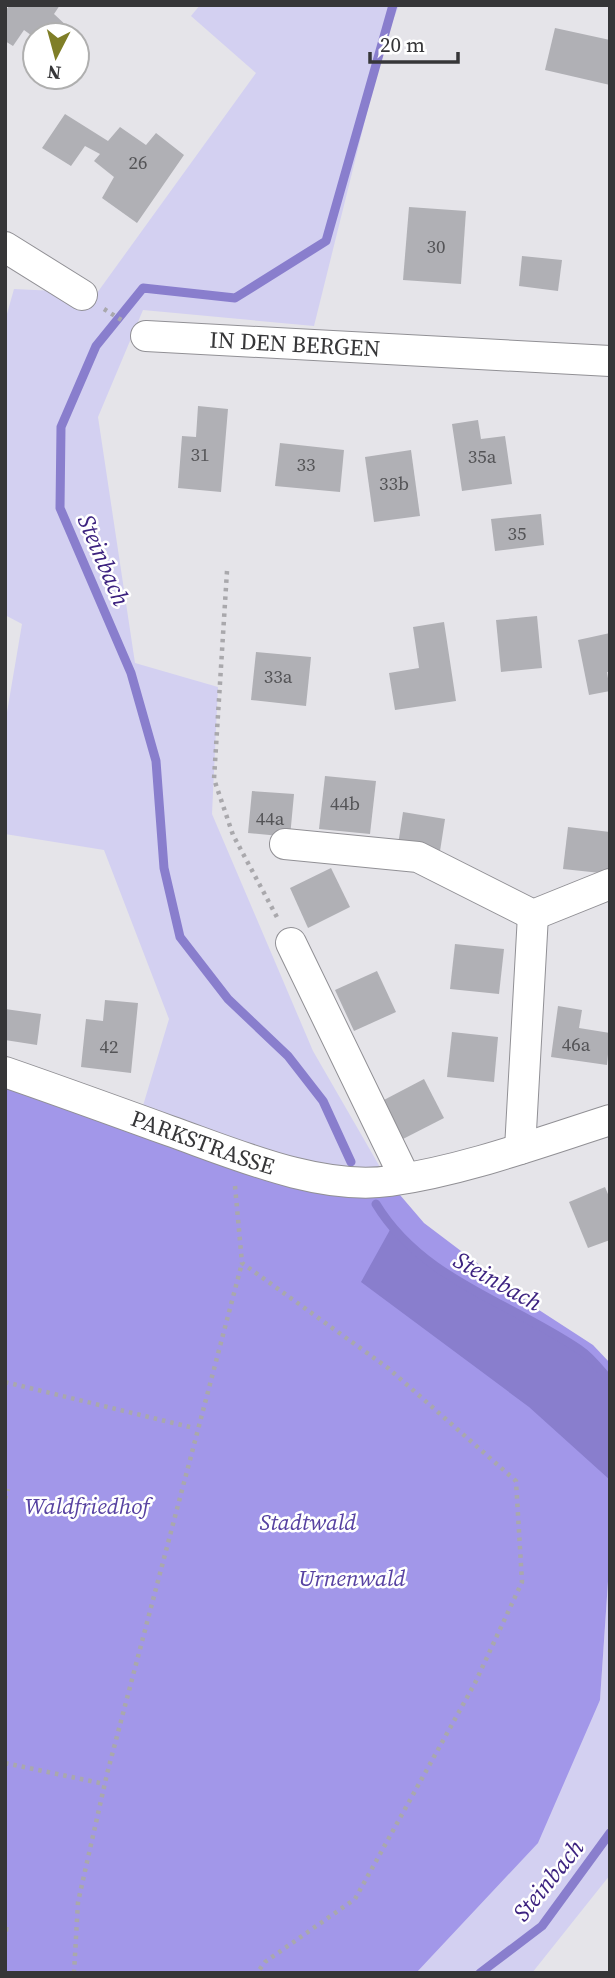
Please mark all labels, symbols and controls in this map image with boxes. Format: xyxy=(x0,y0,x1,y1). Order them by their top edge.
north arrow xyxy=(21,21,91,91)
scale bar xyxy=(370,21,458,65)
text: 20 m xyxy=(380,30,425,59)
text: N xyxy=(46,59,62,87)
house number: 26 xyxy=(128,149,148,175)
house number: 30 xyxy=(426,233,446,259)
street label: IN DEN BERGEN xyxy=(208,323,381,365)
house number: 31 xyxy=(190,441,210,467)
house number: 35a xyxy=(468,443,497,469)
house number: 33 xyxy=(296,451,316,477)
house number: 33b xyxy=(379,470,409,496)
water label: Steinbach xyxy=(70,509,138,611)
house number: 35 xyxy=(507,520,527,546)
house number: 33a xyxy=(264,663,293,689)
house number: 44b xyxy=(330,790,360,816)
house number: 44a xyxy=(256,805,285,831)
house number: 46a xyxy=(562,1031,591,1057)
house number: 42 xyxy=(99,1033,119,1059)
street label: PARKSTRASSE xyxy=(127,1102,279,1183)
water label: Steinbach xyxy=(448,1243,548,1319)
park label: Waldfriedhof xyxy=(25,1490,153,1522)
park label: Stadtwald xyxy=(260,1506,356,1538)
park label: Urnenwald xyxy=(299,1562,405,1594)
water label: Steinbach xyxy=(505,1832,591,1928)

